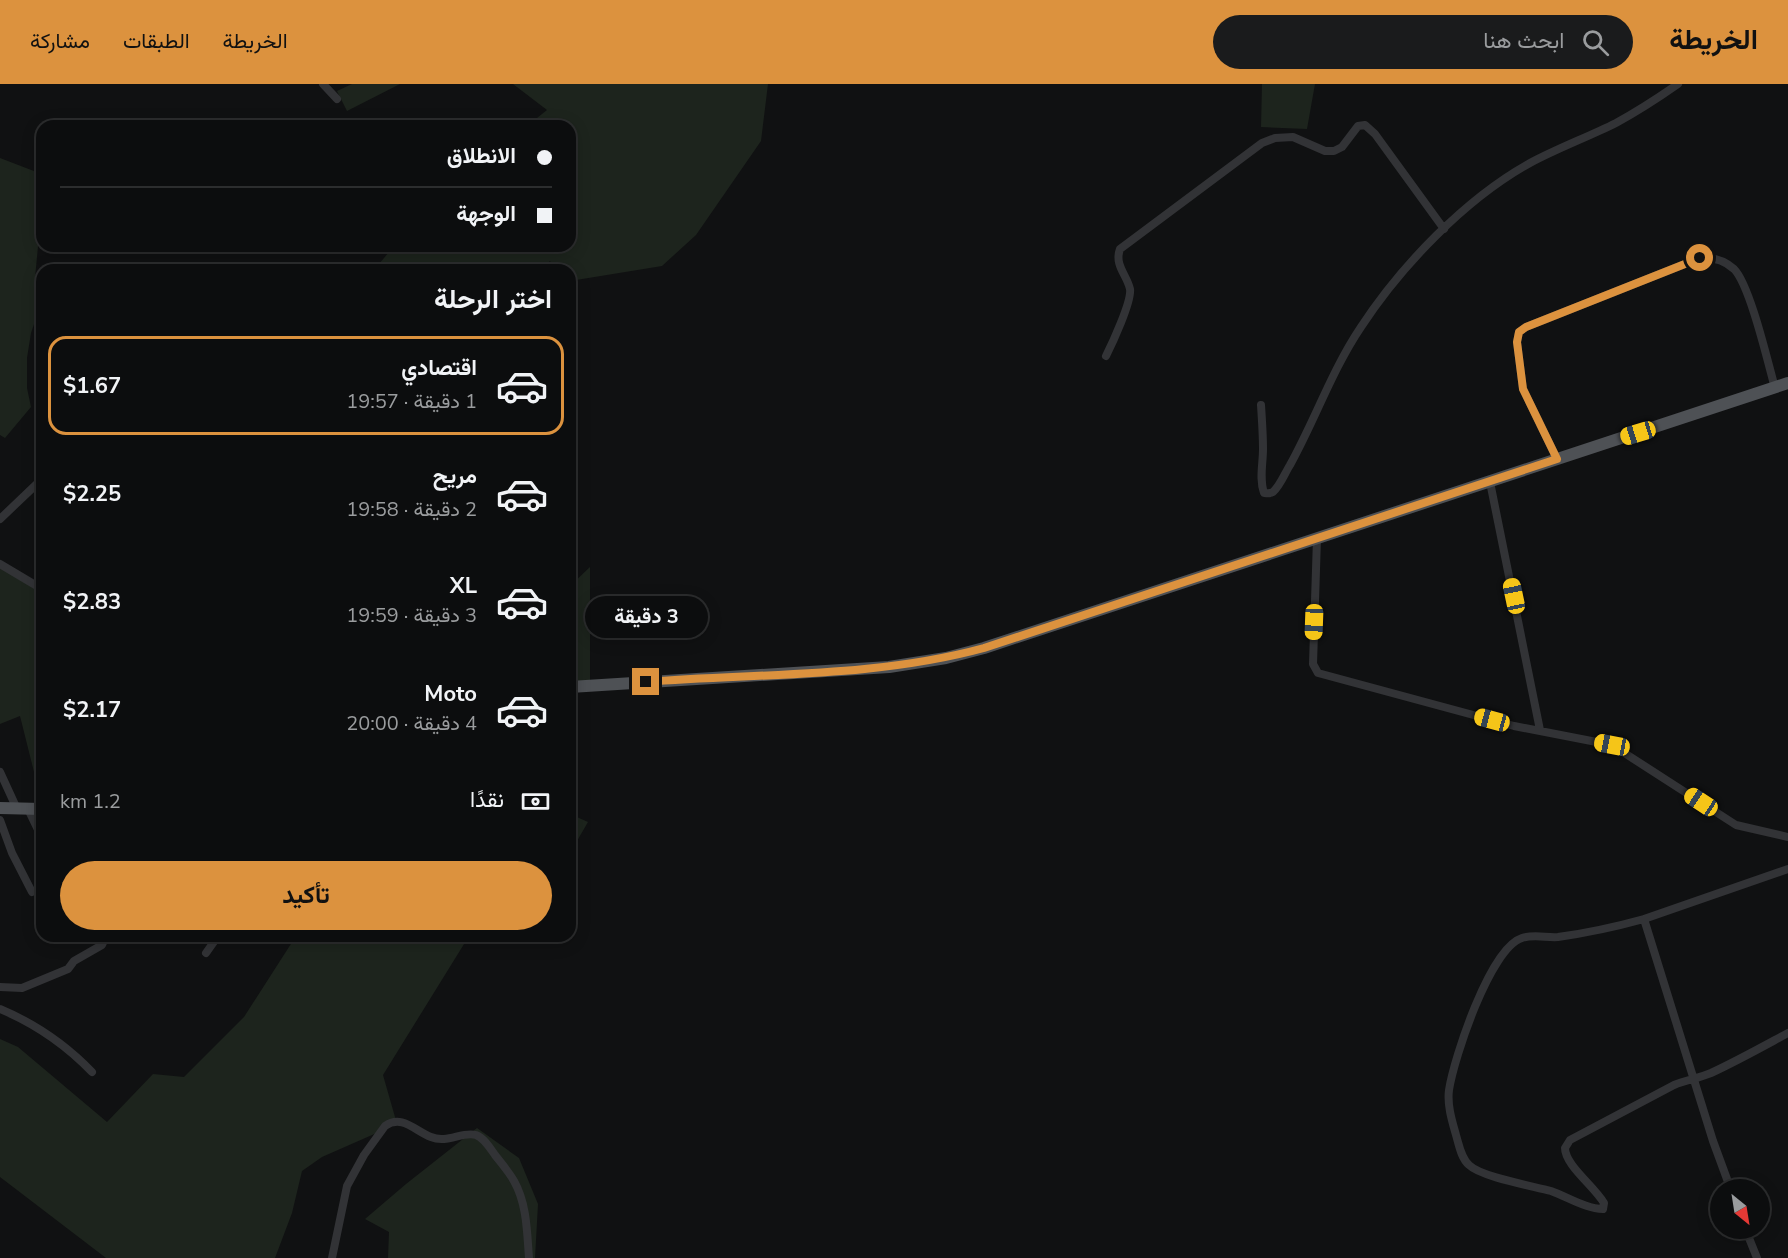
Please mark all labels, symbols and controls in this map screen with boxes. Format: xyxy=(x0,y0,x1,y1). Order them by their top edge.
search box xyxy=(1213,15,1633,69)
text: الخريطة xyxy=(1669,21,1758,59)
text: ابحث هنا xyxy=(1483,26,1564,56)
icon: search xyxy=(1579,26,1612,59)
text: مشاركة xyxy=(30,27,90,55)
text: الطبقات xyxy=(123,27,190,55)
text: الخريطة xyxy=(223,27,288,55)
text: الانطلاق xyxy=(447,141,516,171)
text: الوجهة xyxy=(456,199,516,229)
route start xyxy=(1686,244,1713,271)
text: اختر الرحلة xyxy=(434,281,552,318)
text: اقتصادي xyxy=(401,353,477,383)
icon: car xyxy=(495,359,549,413)
text: $1.67 xyxy=(63,371,121,401)
text: 1 دقيقة · 19:57 xyxy=(346,388,477,415)
car xyxy=(1618,419,1658,447)
text: مريح xyxy=(433,461,477,491)
icon: car xyxy=(495,467,549,521)
text: $2.25 xyxy=(63,479,121,509)
text: 2 دقيقة · 19:58 xyxy=(346,496,477,523)
text: XL xyxy=(450,571,477,601)
icon: car xyxy=(495,575,549,629)
car xyxy=(1501,577,1527,615)
text: $2.83 xyxy=(63,587,121,617)
callout: 3 دقيقة xyxy=(584,595,708,637)
text: 3 دقيقة · 19:59 xyxy=(346,602,477,629)
text: 3 دقيقة xyxy=(614,603,679,630)
car xyxy=(1304,604,1324,640)
route end xyxy=(632,668,659,695)
text: Moto xyxy=(424,679,477,709)
icon: car xyxy=(495,683,549,737)
text: $2.17 xyxy=(63,695,121,725)
car xyxy=(1472,707,1512,733)
text: 4 دقيقة · 20:00 xyxy=(346,710,477,737)
car xyxy=(1593,733,1631,757)
text: نقدًا xyxy=(470,785,504,815)
icon: cash xyxy=(519,785,552,818)
car xyxy=(1681,785,1721,819)
text: 1.2 km xyxy=(60,788,121,815)
button: تأكيد xyxy=(60,861,552,930)
north arrow xyxy=(1710,1179,1770,1239)
map controls xyxy=(1710,1179,1770,1239)

